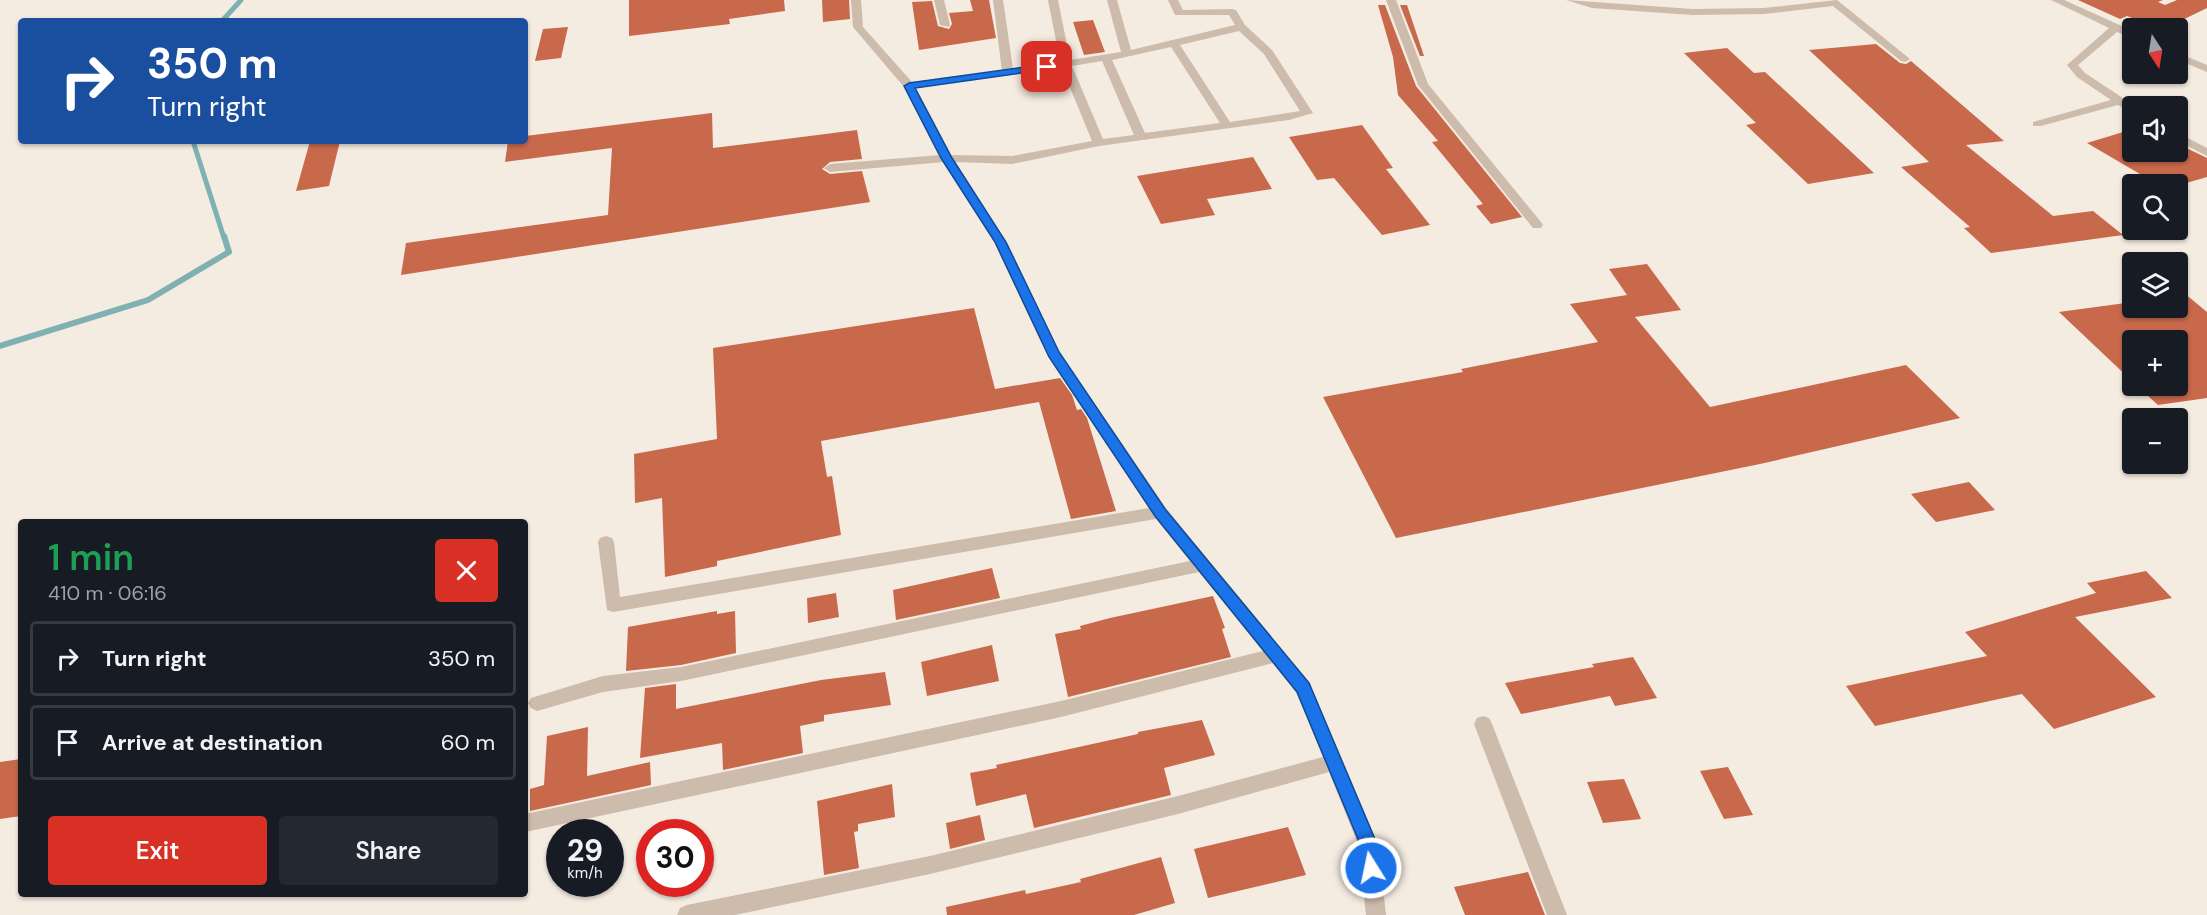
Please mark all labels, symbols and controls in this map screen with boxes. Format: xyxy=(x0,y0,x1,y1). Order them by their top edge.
north arrow xyxy=(2122,18,2188,84)
map controls xyxy=(2122,18,2188,474)
text: 350 m xyxy=(147,36,277,91)
pin xyxy=(1021,41,1072,92)
icon: right xyxy=(48,42,126,120)
icon: arrive xyxy=(1030,50,1063,83)
text: Turn right xyxy=(147,89,267,124)
button: sound xyxy=(2122,96,2188,162)
button: search xyxy=(2122,174,2188,240)
button: layers xyxy=(2122,252,2188,318)
button: + xyxy=(2122,330,2188,396)
button: − xyxy=(2122,408,2188,474)
text: 1 min xyxy=(48,534,134,581)
button: close xyxy=(435,539,498,602)
text: 410 m · 06:16 xyxy=(48,580,167,606)
icon: right xyxy=(51,642,84,675)
text: Turn right xyxy=(102,644,207,673)
text: 350 m xyxy=(428,644,495,673)
icon: arrive xyxy=(51,726,84,759)
text: Arrive at destination xyxy=(102,728,323,757)
text: 60 m xyxy=(441,728,495,757)
button: Exit xyxy=(48,816,267,885)
button: Share xyxy=(279,816,498,885)
speed limit sign: 30 xyxy=(636,819,714,897)
text: 29 xyxy=(567,831,603,870)
position arrow xyxy=(1339,836,1403,900)
text: km/h xyxy=(567,863,603,883)

